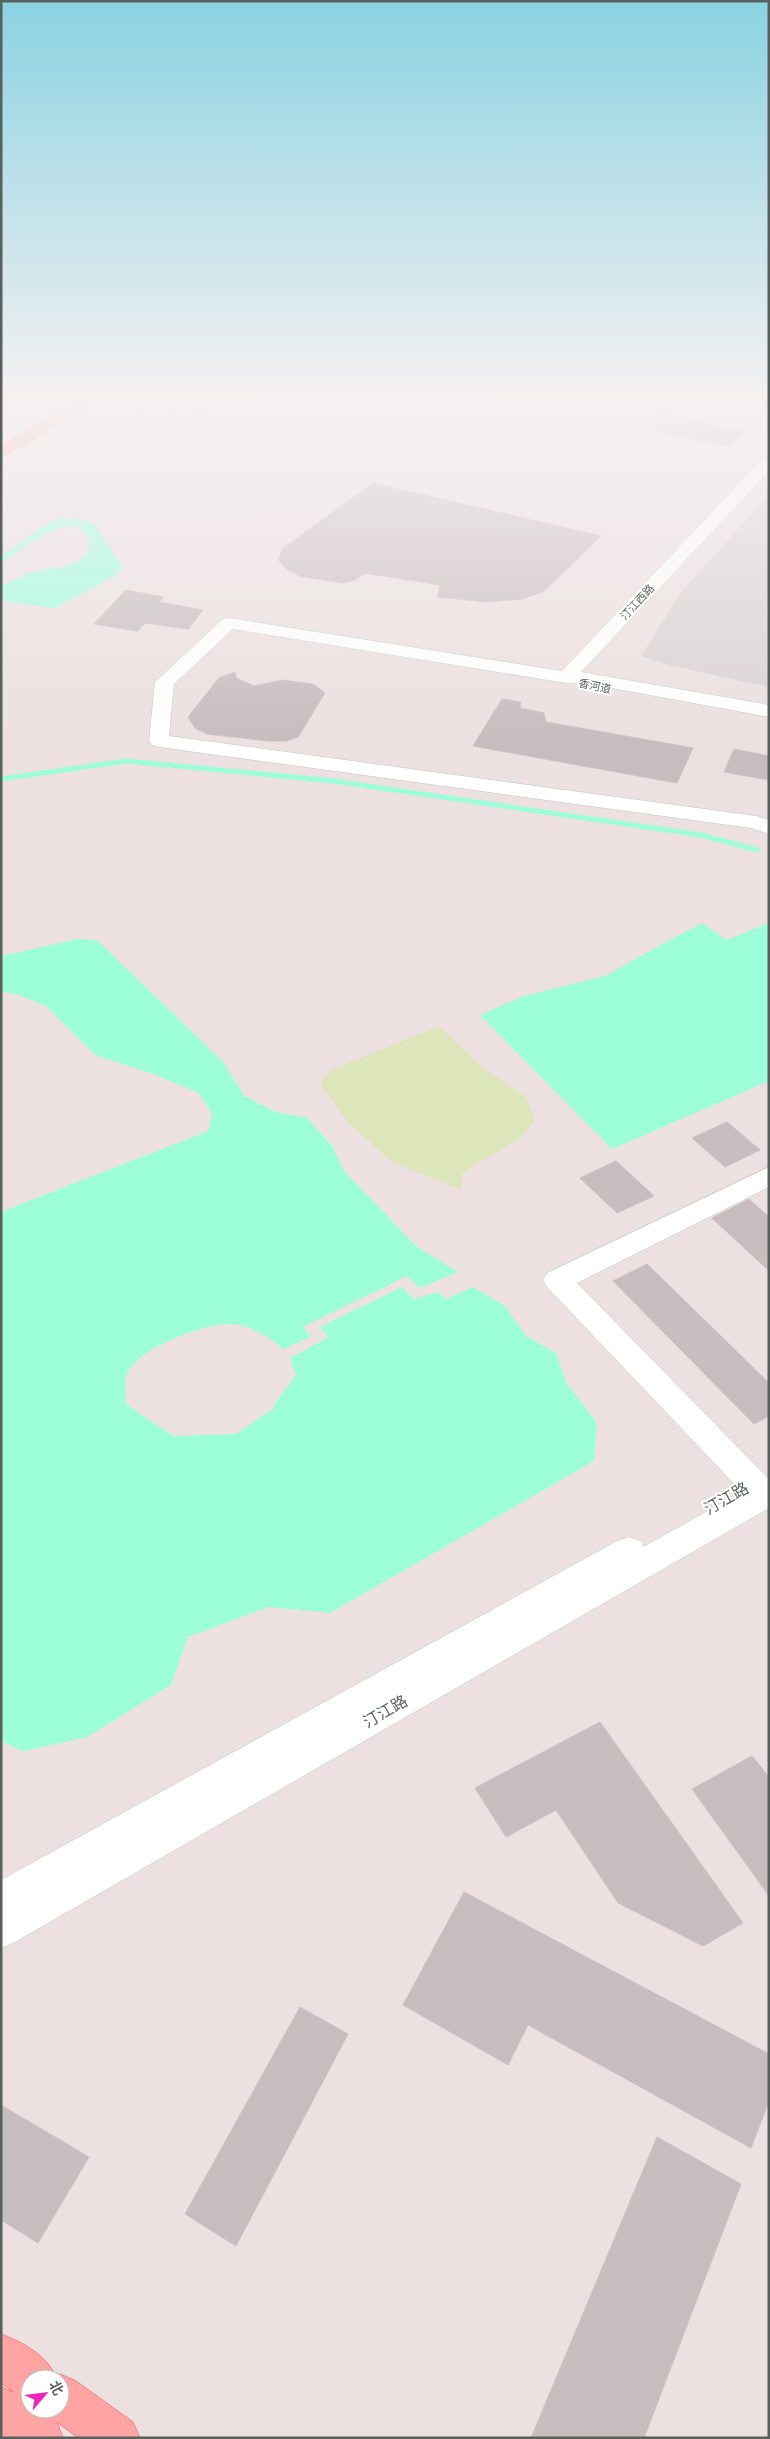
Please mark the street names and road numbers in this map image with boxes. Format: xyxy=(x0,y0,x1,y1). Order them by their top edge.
street label: 汀江西路 xyxy=(617,581,657,623)
street label: 香河道 xyxy=(577,676,613,696)
street label: 汀江路 xyxy=(700,1478,752,1518)
street label: 汀江路 xyxy=(359,1690,411,1732)

